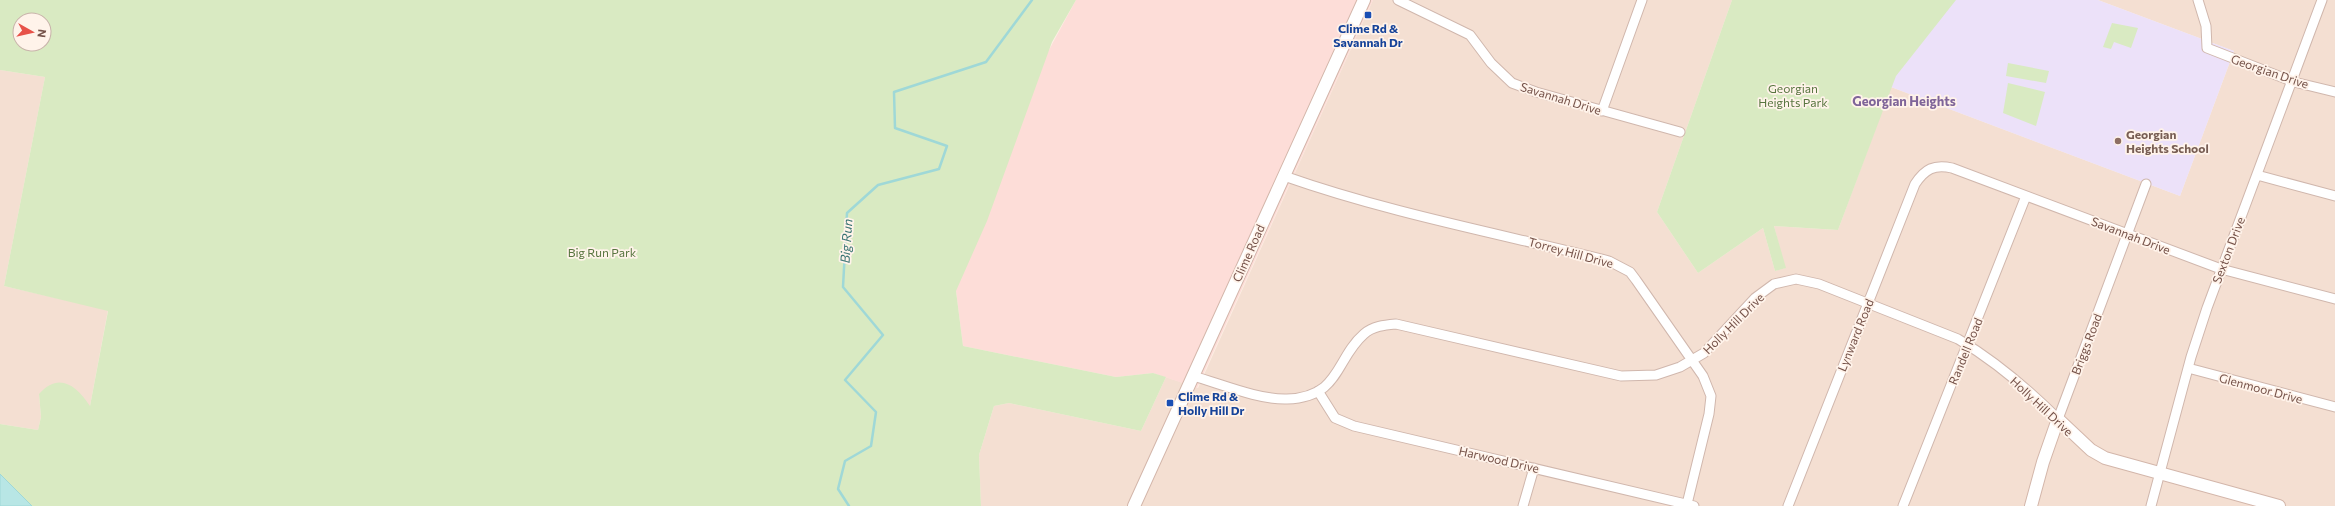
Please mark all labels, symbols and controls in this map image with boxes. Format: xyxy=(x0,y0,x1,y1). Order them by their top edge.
marker: Clime Rd & Savannah Dr xyxy=(1363,10,1373,20)
north arrow xyxy=(12,12,52,52)
place label: Clime Rd & Savannah Dr xyxy=(1333,21,1403,49)
text: N xyxy=(35,28,49,38)
street label: Georgian Drive xyxy=(2229,51,2311,91)
street label: Savannah Drive xyxy=(1519,79,1603,117)
park label: Georgian Heights Park xyxy=(1758,81,1828,109)
district label: Georgian Heights xyxy=(1852,93,1956,109)
place label: Georgian Heights School xyxy=(2126,127,2209,155)
marker: Georgian Heights School xyxy=(2113,136,2123,146)
street label: Savannah Drive xyxy=(2089,213,2173,257)
street label: Sexton Drive xyxy=(2209,215,2247,285)
water label: Big Run xyxy=(836,218,856,264)
street label: Clime Road xyxy=(1229,222,1267,284)
street label: Torrey Hill Drive xyxy=(1527,234,1615,270)
park label: Big Run Park xyxy=(568,245,637,259)
street label: Holly Hill Drive xyxy=(1700,290,1766,356)
street label: Lynward Road xyxy=(1834,297,1876,373)
street label: Briggs Road xyxy=(2068,311,2104,377)
street label: Randell Road xyxy=(1945,315,1985,386)
street label: Glenmoor Drive xyxy=(2218,370,2304,406)
street label: Holly Hill Drive xyxy=(2008,374,2076,438)
place label: Clime Rd & Holly Hill Dr xyxy=(1178,389,1245,417)
marker: Clime Rd & Holly Hill Dr xyxy=(1165,398,1175,408)
street label: Harwood Drive xyxy=(1457,443,1541,475)

